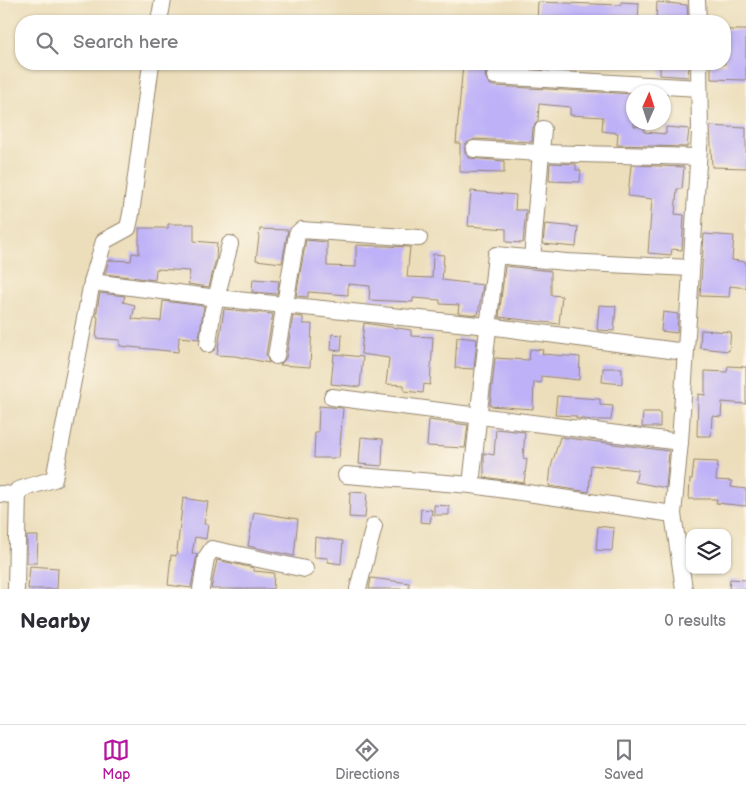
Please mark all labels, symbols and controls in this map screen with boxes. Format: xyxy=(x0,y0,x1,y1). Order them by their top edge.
search box xyxy=(15,15,731,70)
icon: search xyxy=(33,29,61,57)
text: Search here xyxy=(73,31,178,54)
north arrow xyxy=(626,85,671,130)
map controls xyxy=(686,529,731,574)
button: layers xyxy=(686,529,731,574)
text: Nearby xyxy=(20,609,90,634)
text: 0 results xyxy=(664,612,726,631)
tab: Map xyxy=(102,736,131,783)
tab: Directions xyxy=(335,736,400,783)
tab: Saved xyxy=(604,736,644,783)

